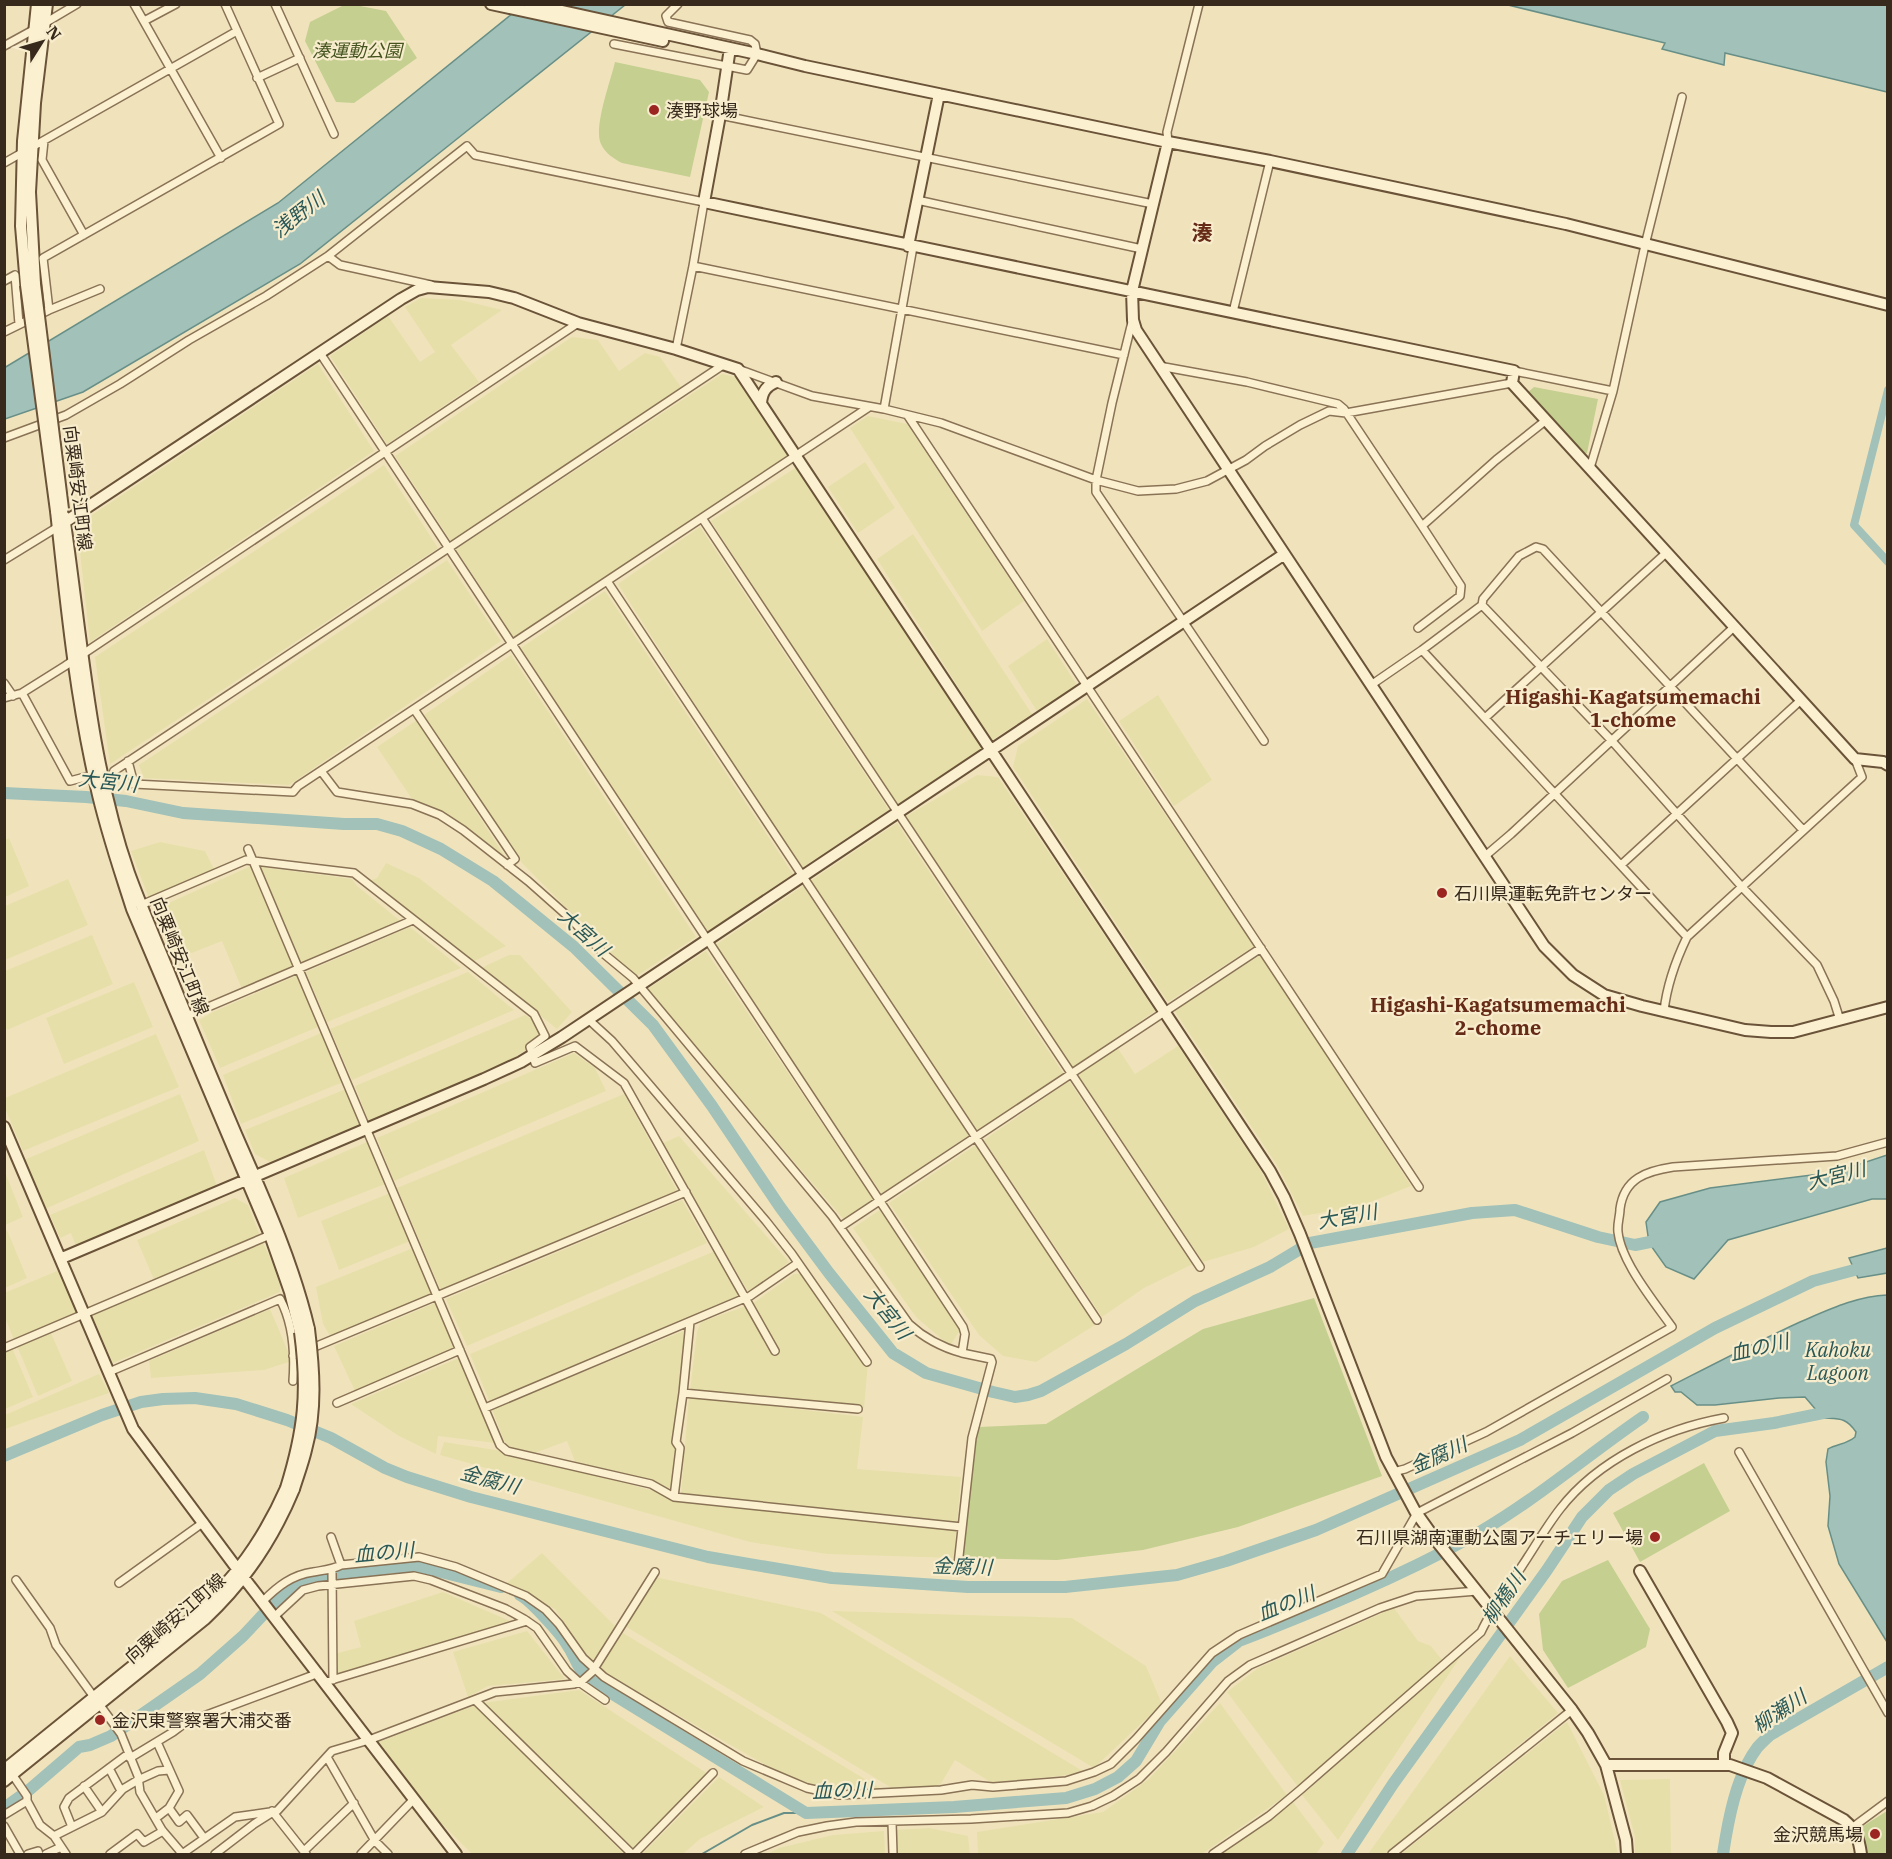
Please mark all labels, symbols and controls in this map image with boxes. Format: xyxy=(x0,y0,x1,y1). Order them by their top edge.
north arrow xyxy=(12,12,72,72)
text: N xyxy=(42,22,66,44)
park label: 湊運動公園 xyxy=(312,39,405,62)
place label: 湊野球場 xyxy=(666,99,738,122)
marker: 湊野球場 xyxy=(647,103,661,117)
water label: 浅野川 xyxy=(266,184,332,243)
district label: 湊 xyxy=(1192,218,1213,246)
street label: 向粟崎安江町線 xyxy=(59,424,97,552)
district label: Higashi-Kagatsumemachi 1-chome xyxy=(1505,683,1761,733)
water label: 大宮川 xyxy=(77,764,141,798)
place label: 石川県運転免許センター xyxy=(1454,882,1652,905)
marker: 石川県運転免許センター xyxy=(1435,886,1449,900)
street label: 向粟崎安江町線 xyxy=(146,893,214,1019)
water label: 大宮川 xyxy=(553,902,617,963)
district label: Higashi-Kagatsumemachi 2-chome xyxy=(1370,991,1626,1041)
water label: 大宮川 xyxy=(1804,1154,1870,1195)
water label: 大宮川 xyxy=(1315,1197,1381,1235)
water label: 大宮川 xyxy=(859,1281,919,1346)
water label: 血の川 xyxy=(1727,1327,1793,1367)
water label: Kahoku Lagoon xyxy=(1804,1336,1872,1386)
water label: 金腐川 xyxy=(1405,1430,1473,1480)
water label: 金腐川 xyxy=(458,1458,524,1500)
place label: 石川県湖南運動公園アーチェリー場 xyxy=(1356,1526,1643,1549)
marker: 石川県湖南運動公園アーチェリー場 xyxy=(1648,1530,1662,1544)
water label: 血の川 xyxy=(353,1536,417,1568)
water label: 金腐川 xyxy=(932,1551,994,1581)
water label: 柳橋川 xyxy=(1475,1563,1532,1629)
street label: 向粟崎安江町線 xyxy=(120,1568,230,1668)
water label: 血の川 xyxy=(1253,1578,1321,1627)
water label: 柳瀬川 xyxy=(1747,1682,1813,1739)
place label: 金沢東警察署大浦交番 xyxy=(112,1709,292,1732)
marker: 金沢東警察署大浦交番 xyxy=(93,1713,107,1727)
water label: 血の川 xyxy=(812,1775,874,1805)
place label: 金沢競馬場 xyxy=(1773,1823,1863,1846)
marker: 金沢競馬場 xyxy=(1868,1827,1882,1841)

